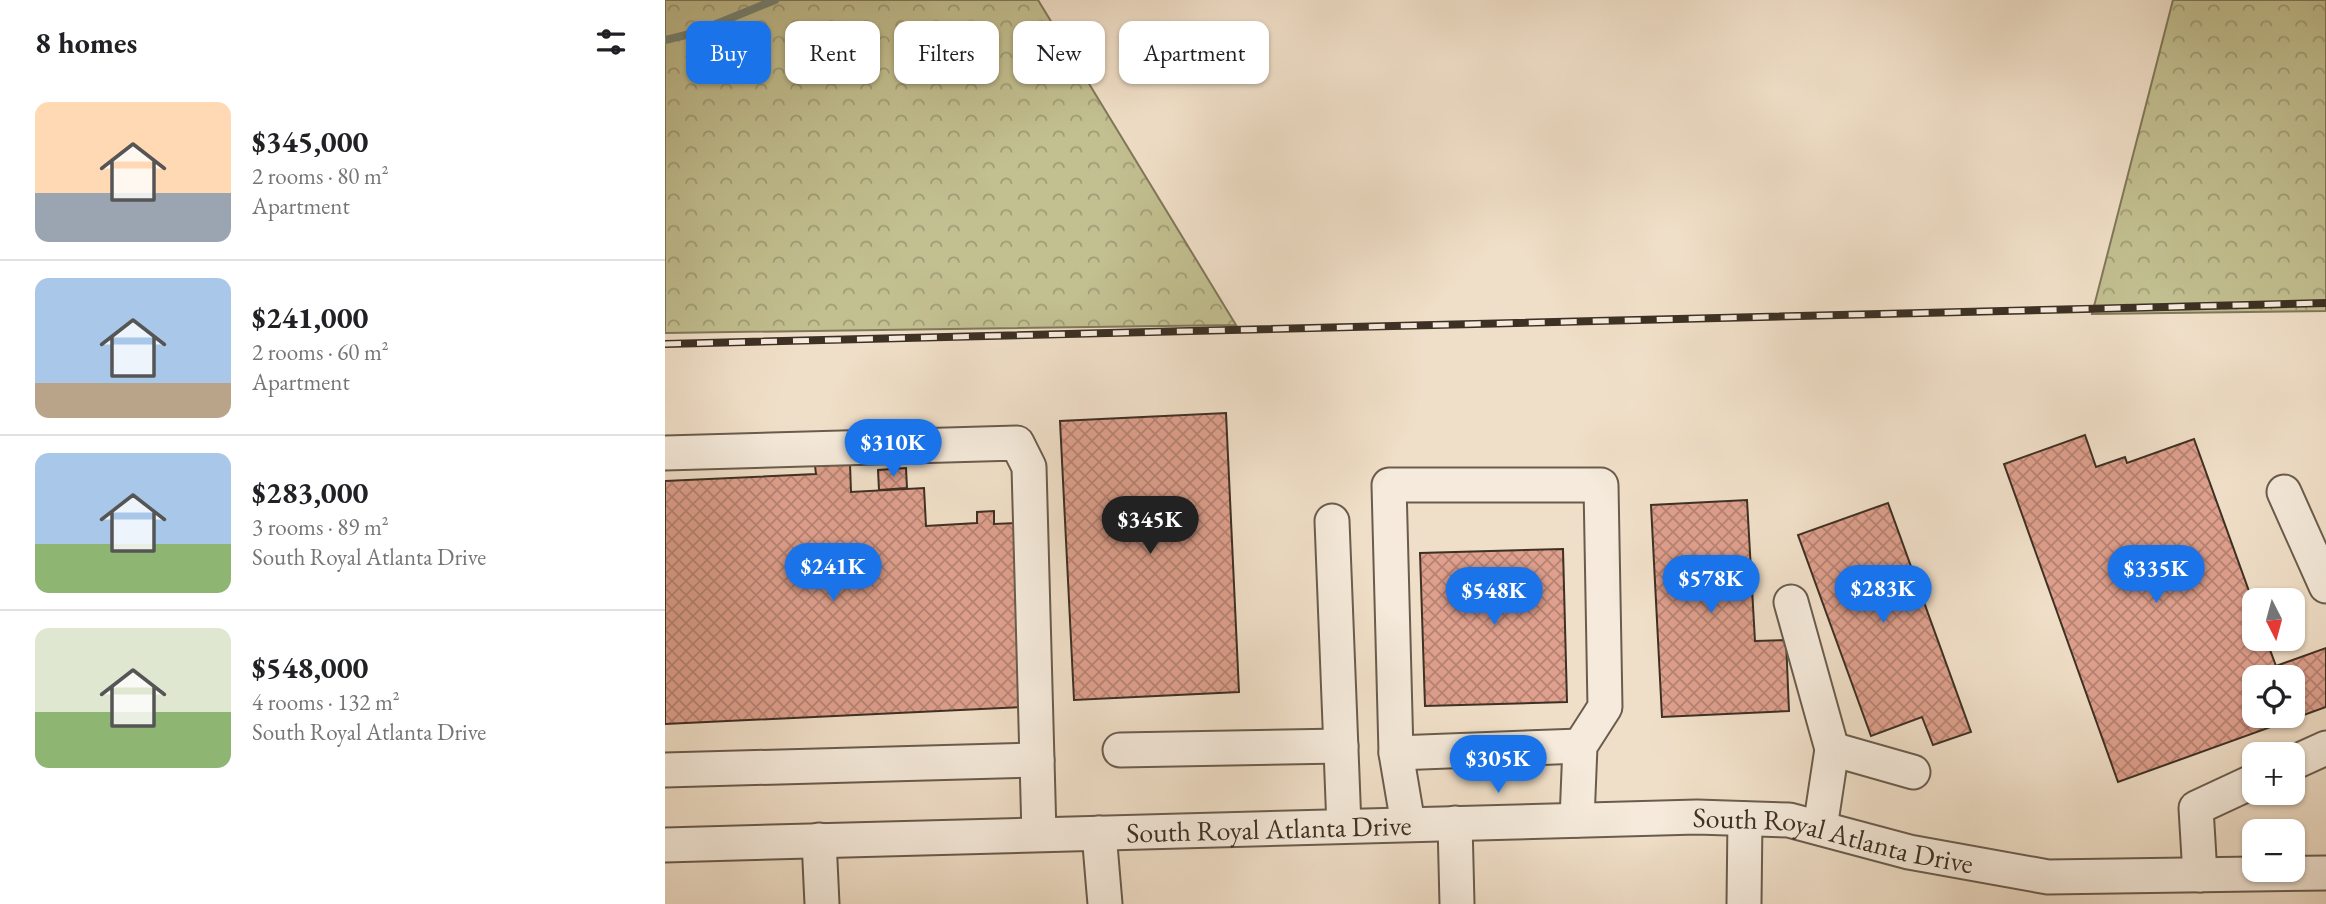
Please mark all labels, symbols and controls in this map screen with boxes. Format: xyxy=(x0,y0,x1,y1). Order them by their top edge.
chip: Buy xyxy=(686,21,771,84)
chip: Rent xyxy=(785,21,880,84)
chip: Filters xyxy=(894,21,999,84)
chip: New xyxy=(1013,21,1105,84)
chip: Apartment xyxy=(1119,21,1269,84)
text: 8 homes xyxy=(35,23,137,62)
icon: filters xyxy=(592,23,630,61)
text: $345,000 xyxy=(252,122,368,161)
icon: home xyxy=(91,130,175,214)
text: 2 rooms · 80 m² xyxy=(252,161,389,191)
text: Apartment xyxy=(252,191,350,221)
text: $241,000 xyxy=(252,298,368,337)
icon: home xyxy=(91,306,175,390)
text: 2 rooms · 60 m² xyxy=(252,337,389,367)
text: Apartment xyxy=(252,367,350,397)
pin: $310K xyxy=(844,420,942,479)
text: $310K xyxy=(861,427,925,457)
text: $283,000 xyxy=(252,473,368,512)
icon: home xyxy=(91,481,175,565)
pin: $345K xyxy=(1101,496,1199,556)
text: $345K xyxy=(1118,504,1182,534)
text: 3 rooms · 89 m² xyxy=(252,512,389,542)
text: South Royal Atlanta Drive xyxy=(252,542,486,572)
pin: $241K xyxy=(784,544,882,603)
pin: $335K xyxy=(2107,546,2205,605)
text: $241K xyxy=(801,551,865,581)
text: $335K xyxy=(2124,553,2188,583)
pin: $578K xyxy=(1662,556,1760,615)
text: $578K xyxy=(1679,563,1743,593)
pin: $283K xyxy=(1834,566,1932,625)
pin: $548K xyxy=(1445,568,1543,627)
text: $283K xyxy=(1851,573,1915,603)
text: $548K xyxy=(1462,575,1526,605)
north arrow xyxy=(2242,588,2305,651)
map controls xyxy=(2242,588,2305,882)
text: $548,000 xyxy=(252,648,368,687)
icon: home xyxy=(91,656,175,740)
button: locate xyxy=(2242,665,2305,728)
text: 4 rooms · 132 m² xyxy=(252,687,400,717)
text: South Royal Atlanta Drive xyxy=(252,717,486,747)
pin: $305K xyxy=(1449,736,1547,795)
button: + xyxy=(2242,742,2305,805)
text: $305K xyxy=(1466,743,1530,773)
street label: South Royal Atlanta Drive xyxy=(1692,799,1976,881)
street label: South Royal Atlanta Drive xyxy=(1126,807,1412,850)
button: − xyxy=(2242,819,2305,882)

